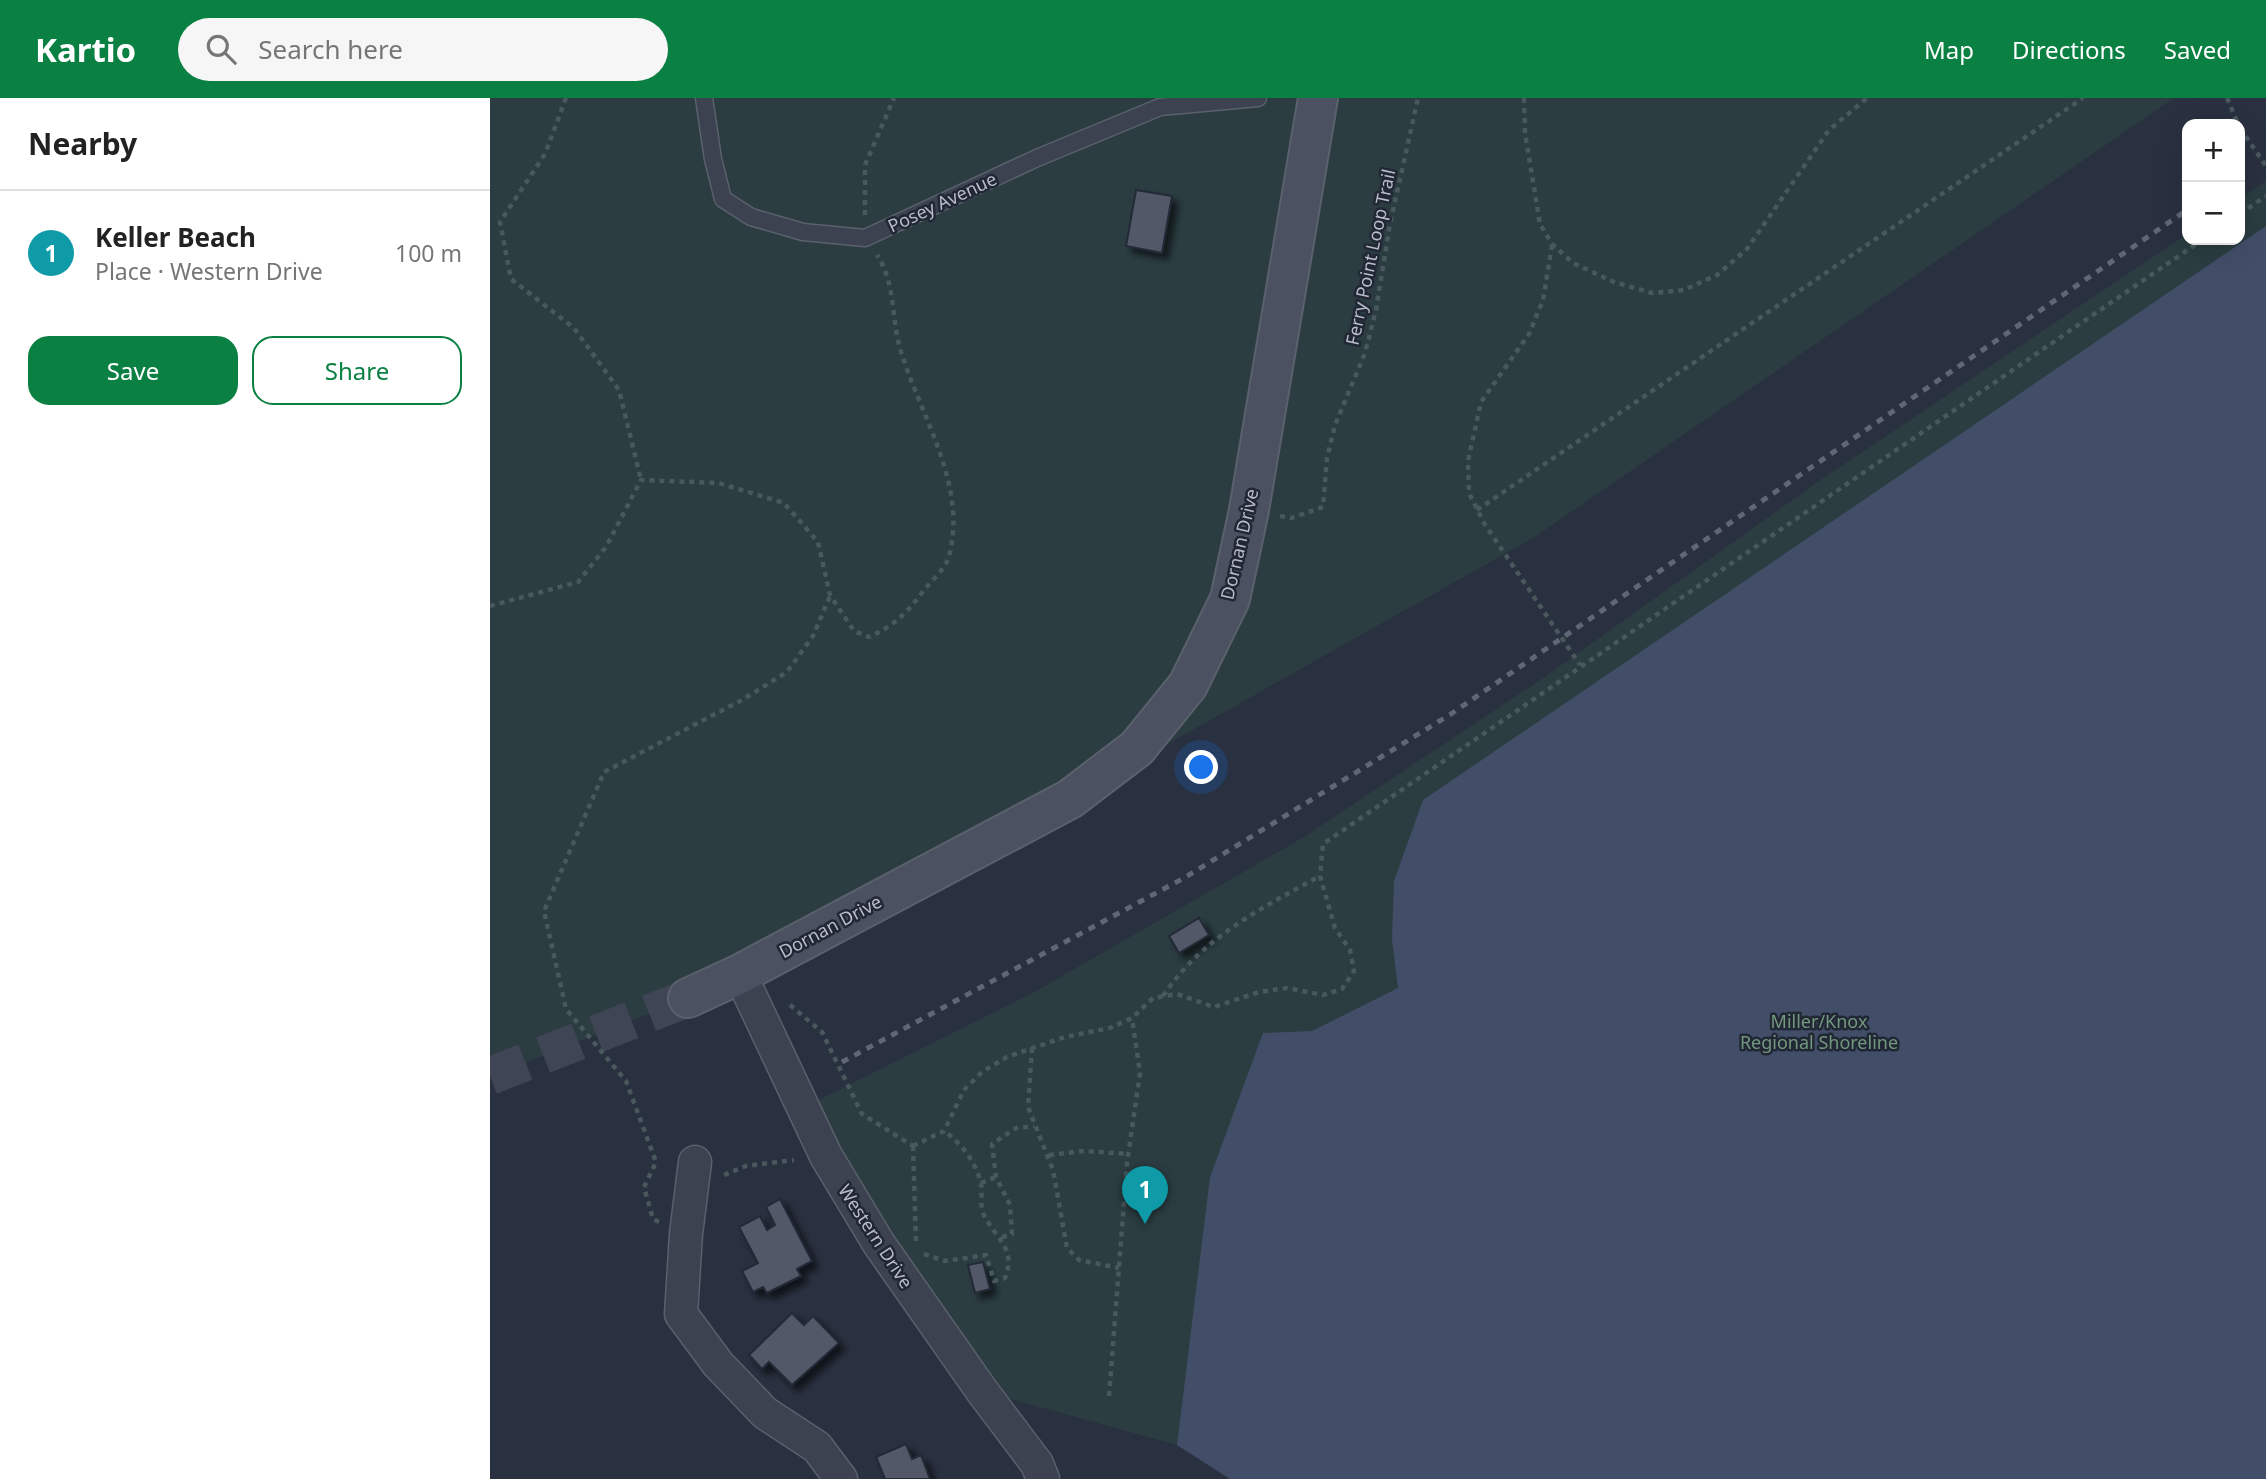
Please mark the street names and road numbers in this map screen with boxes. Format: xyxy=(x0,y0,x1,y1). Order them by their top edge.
street label: Posey Avenue xyxy=(884,166,1000,238)
street label: Ferry Point Loop Trail xyxy=(1340,167,1400,347)
street label: Dornan Drive xyxy=(1215,486,1263,602)
street label: Dornan Drive xyxy=(774,889,886,963)
street label: Western Drive xyxy=(833,1179,919,1293)

